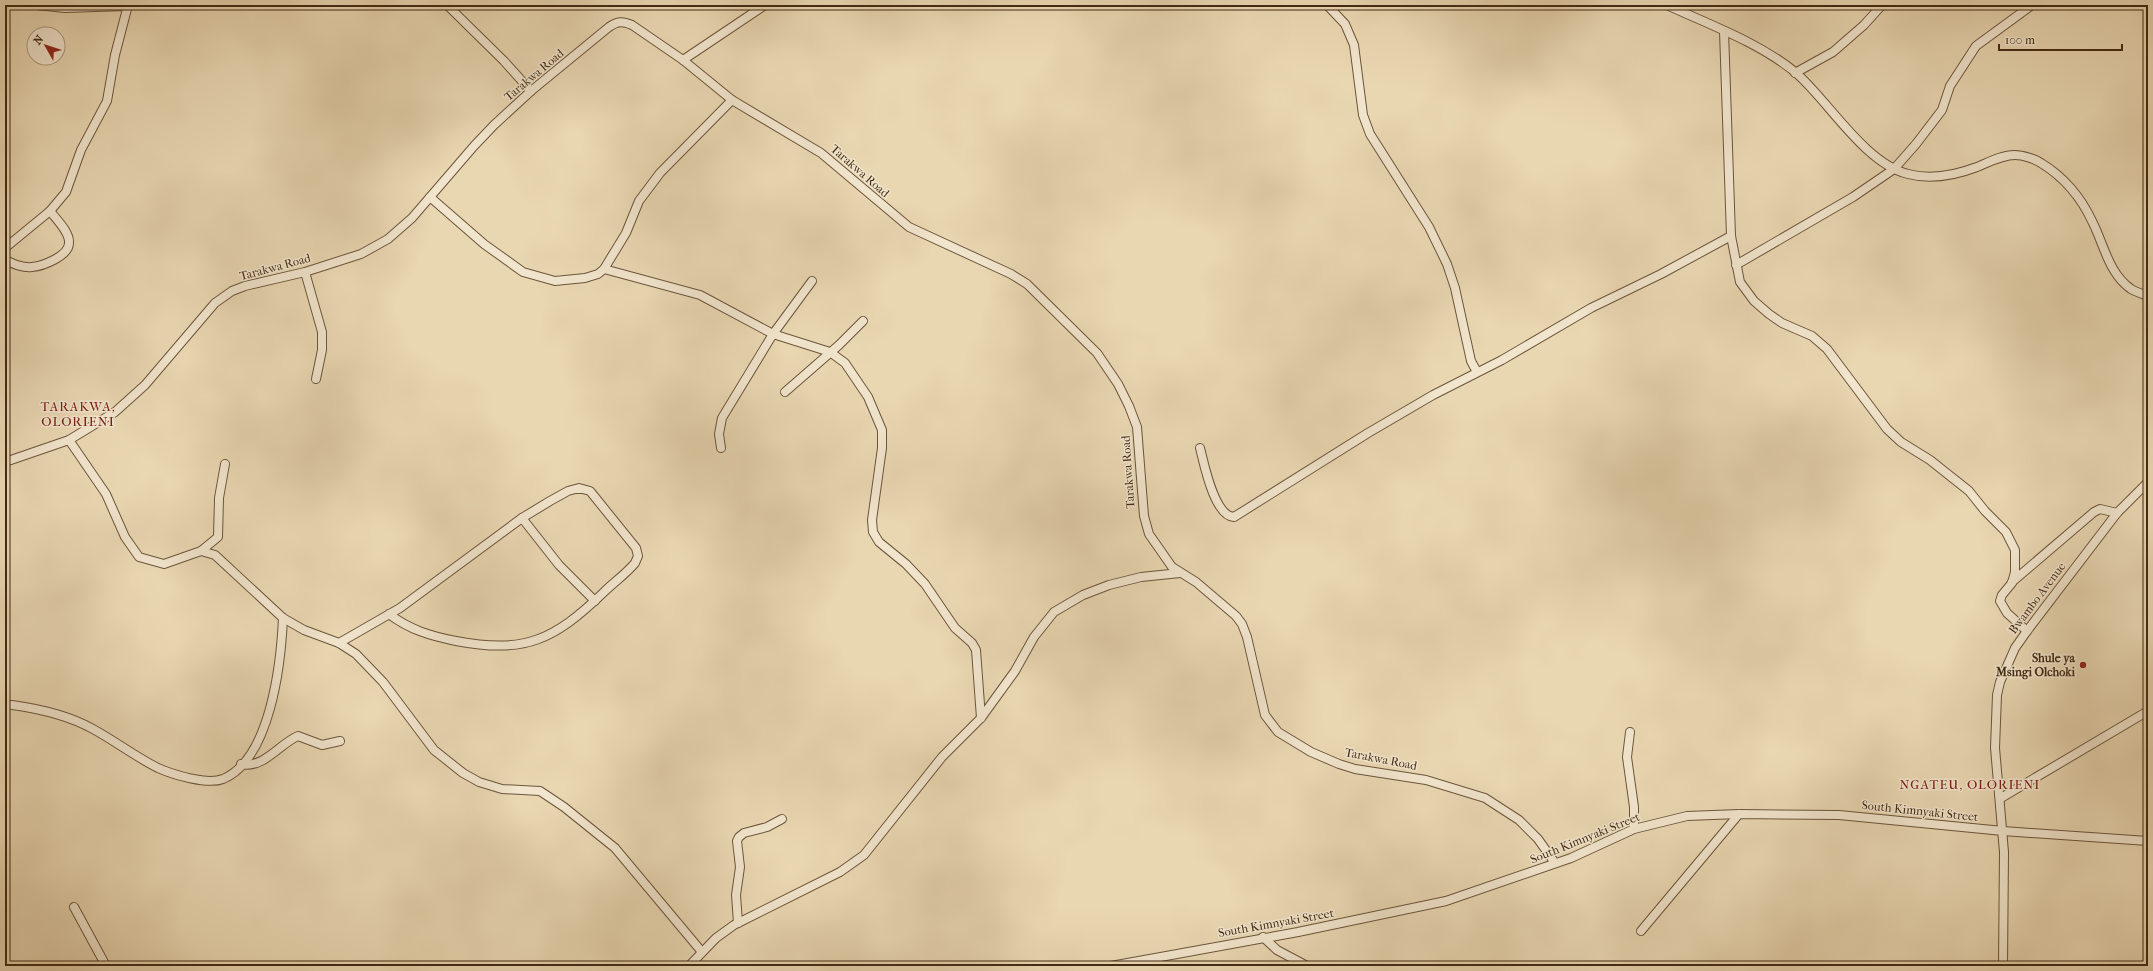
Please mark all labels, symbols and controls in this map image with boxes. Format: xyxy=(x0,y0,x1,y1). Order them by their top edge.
north arrow xyxy=(26,26,66,66)
scale bar xyxy=(1999,26,2122,52)
text: N xyxy=(31,32,47,47)
text: 100 m xyxy=(2005,33,2035,47)
street label: Tarakwa Road xyxy=(501,46,567,104)
street label: Tarakwa Road xyxy=(828,142,893,201)
street label: Tarakwa Road xyxy=(238,251,313,283)
district label: TARAKWA, OLORIENI xyxy=(40,399,116,429)
street label: Tarakwa Road xyxy=(1118,435,1138,509)
street label: Bwambo Avenue xyxy=(2006,559,2068,636)
place label: Shule ya Msingi Olchoki xyxy=(1995,651,2075,680)
marker: Shule ya Msingi Olchoki xyxy=(2078,660,2088,670)
street label: Tarakwa Road xyxy=(1344,745,1419,773)
district label: NGATEU, OLORIENI xyxy=(1900,777,2040,792)
street label: South Kimnyaki Street xyxy=(1861,798,1980,824)
street label: South Kimnyaki Street xyxy=(1528,809,1643,866)
street label: South Kimnyaki Street xyxy=(1217,906,1336,940)

